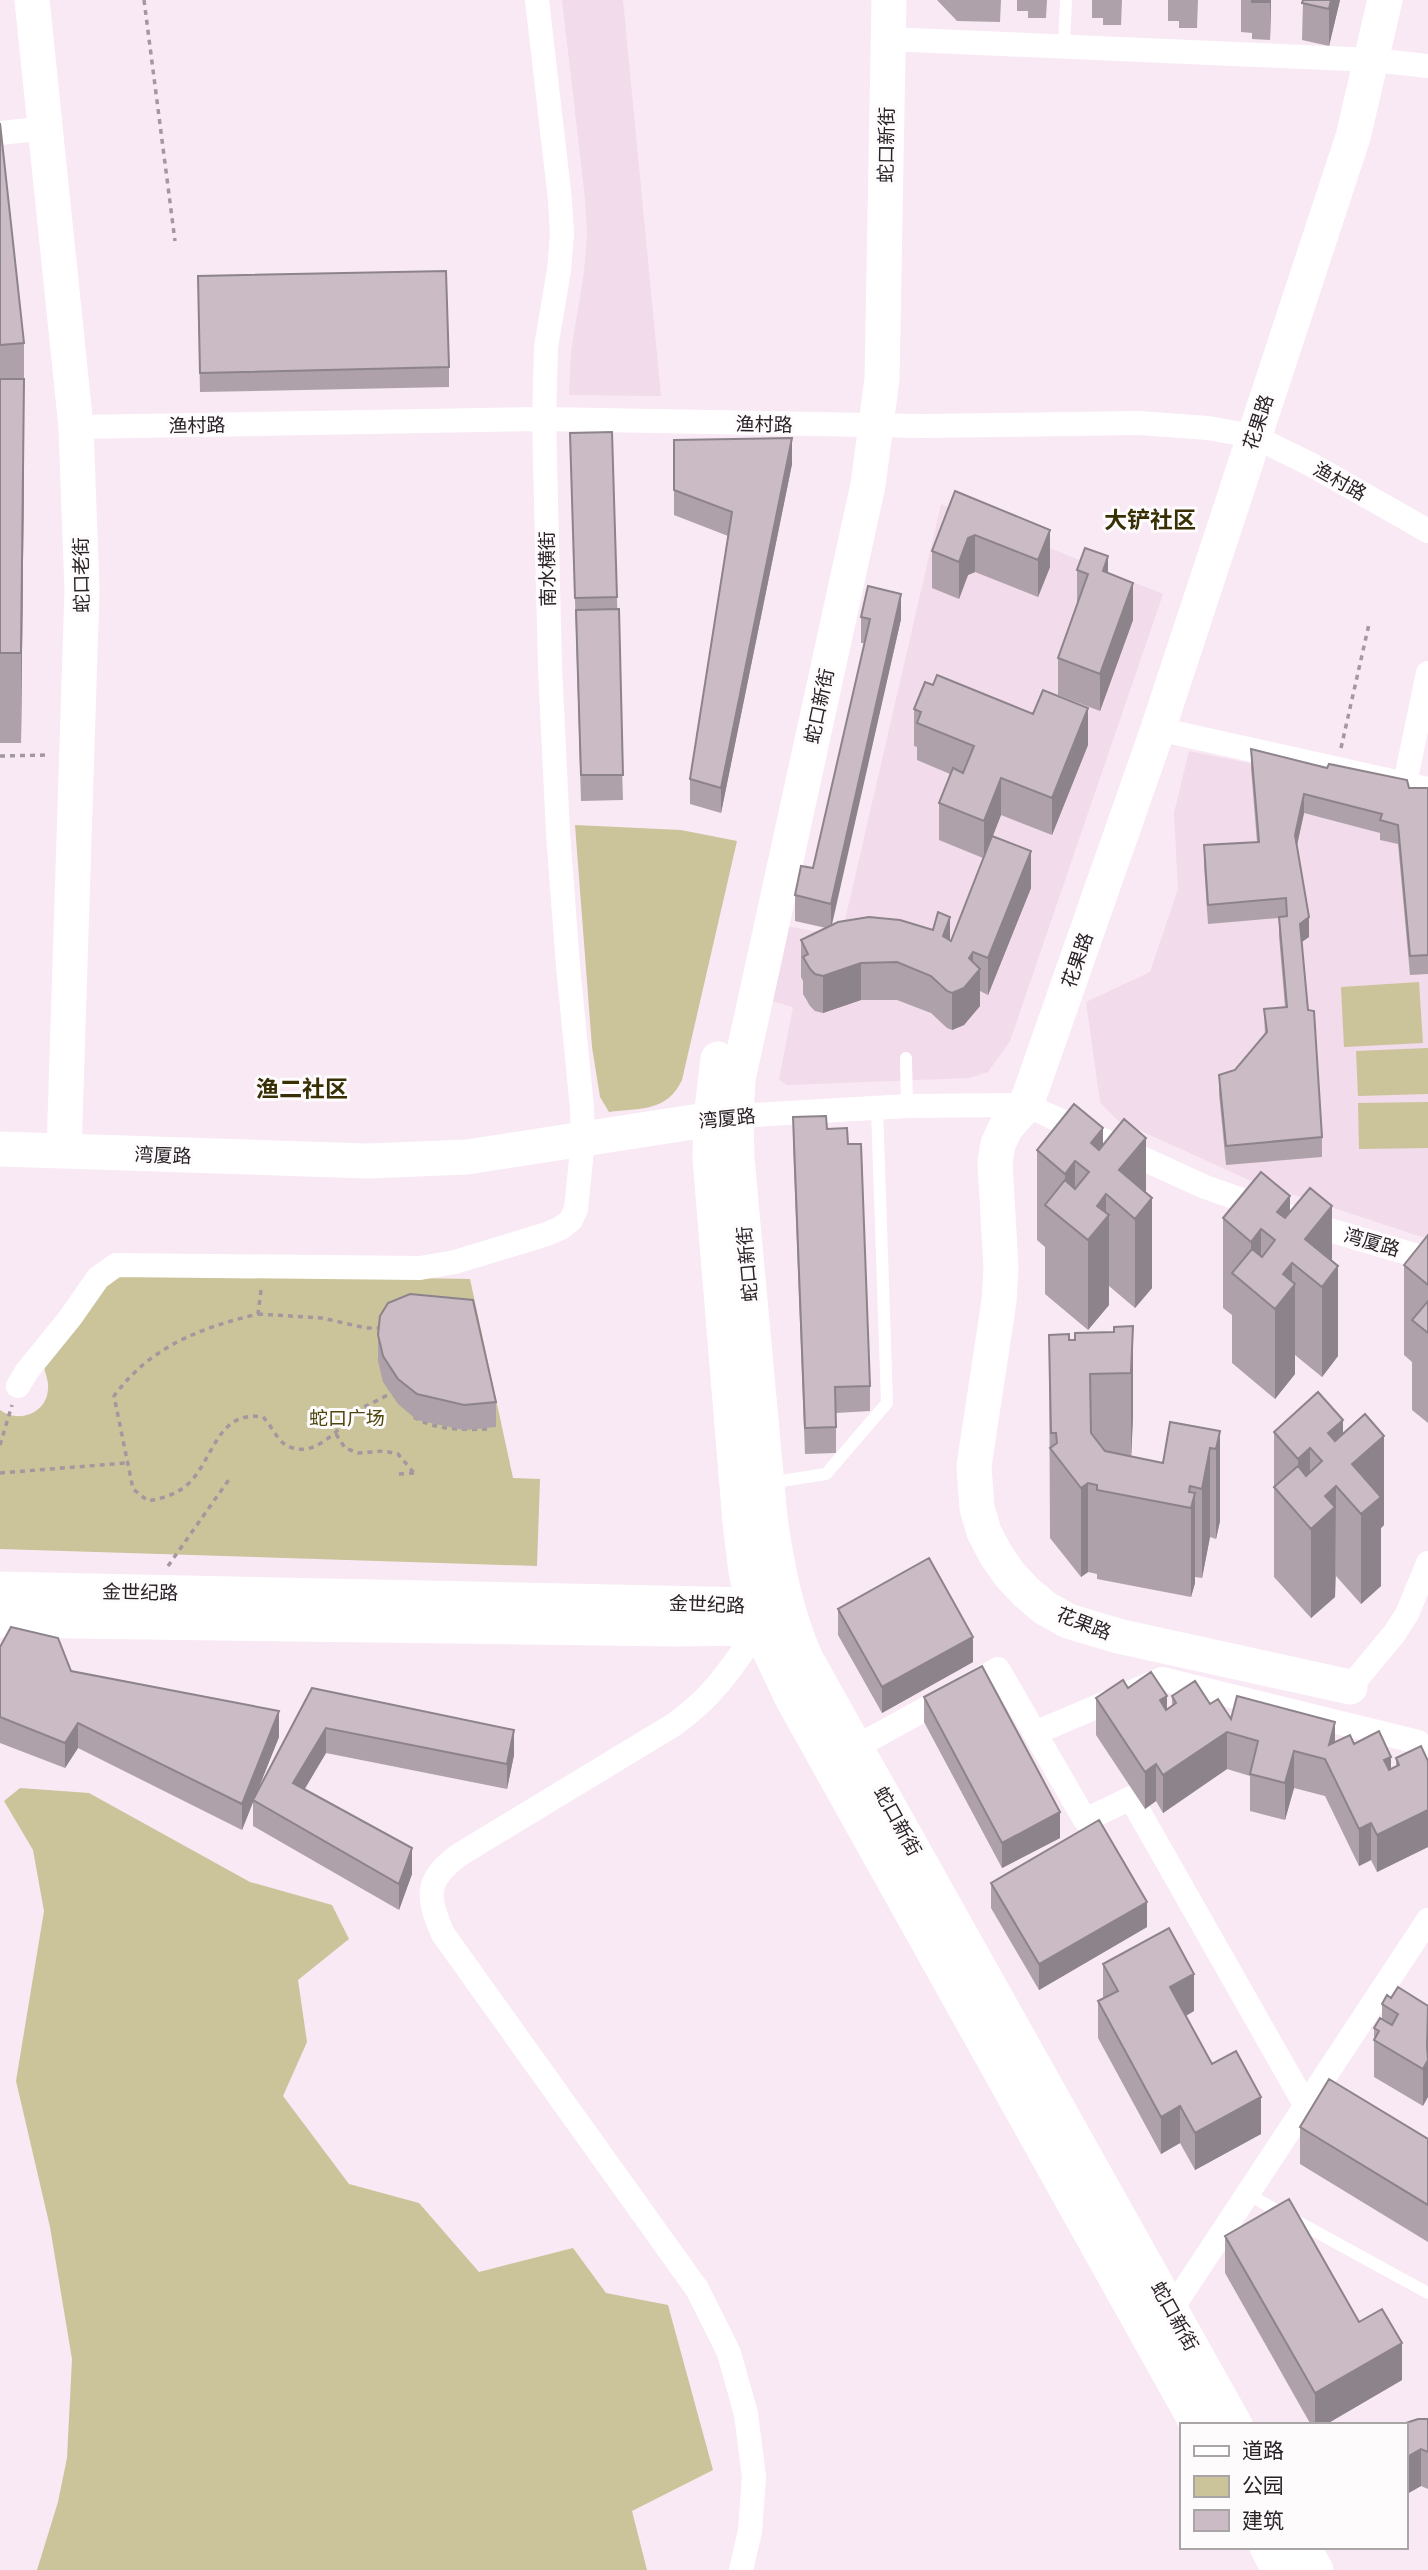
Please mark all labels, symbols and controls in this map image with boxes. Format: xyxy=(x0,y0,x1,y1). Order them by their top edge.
street label: 蛇口新街 xyxy=(872,107,900,183)
street label: 花果路 xyxy=(1237,391,1279,453)
street label: 渔村路 xyxy=(735,411,793,437)
street label: 渔村路 xyxy=(168,412,226,438)
street label: 渔村路 xyxy=(1309,456,1371,506)
district label: 大铲社区 xyxy=(1104,504,1196,535)
street label: 南水横街 xyxy=(533,531,561,607)
street label: 蛇口老街 xyxy=(67,537,95,613)
street label: 蛇口新街 xyxy=(798,666,840,746)
street label: 花果路 xyxy=(1055,929,1099,991)
district label: 渔二社区 xyxy=(256,1073,348,1104)
street label: 湾厦路 xyxy=(697,1102,757,1134)
street label: 湾厦路 xyxy=(134,1141,192,1169)
street label: 湾厦路 xyxy=(1341,1222,1403,1262)
street label: 蛇口新街 xyxy=(731,1225,763,1303)
park label: 蛇口广场 xyxy=(309,1405,385,1431)
street label: 金世纪路 xyxy=(102,1578,178,1606)
street label: 金世纪路 xyxy=(669,1590,745,1618)
street label: 花果路 xyxy=(1053,1601,1115,1645)
street label: 蛇口新街 xyxy=(868,1781,928,1861)
street label: 蛇口新街 xyxy=(1145,2276,1205,2356)
legend xyxy=(1180,2423,1407,2549)
text: 道路 xyxy=(1242,2436,1284,2465)
text: 公园 xyxy=(1242,2471,1284,2500)
text: 建筑 xyxy=(1242,2506,1284,2535)

